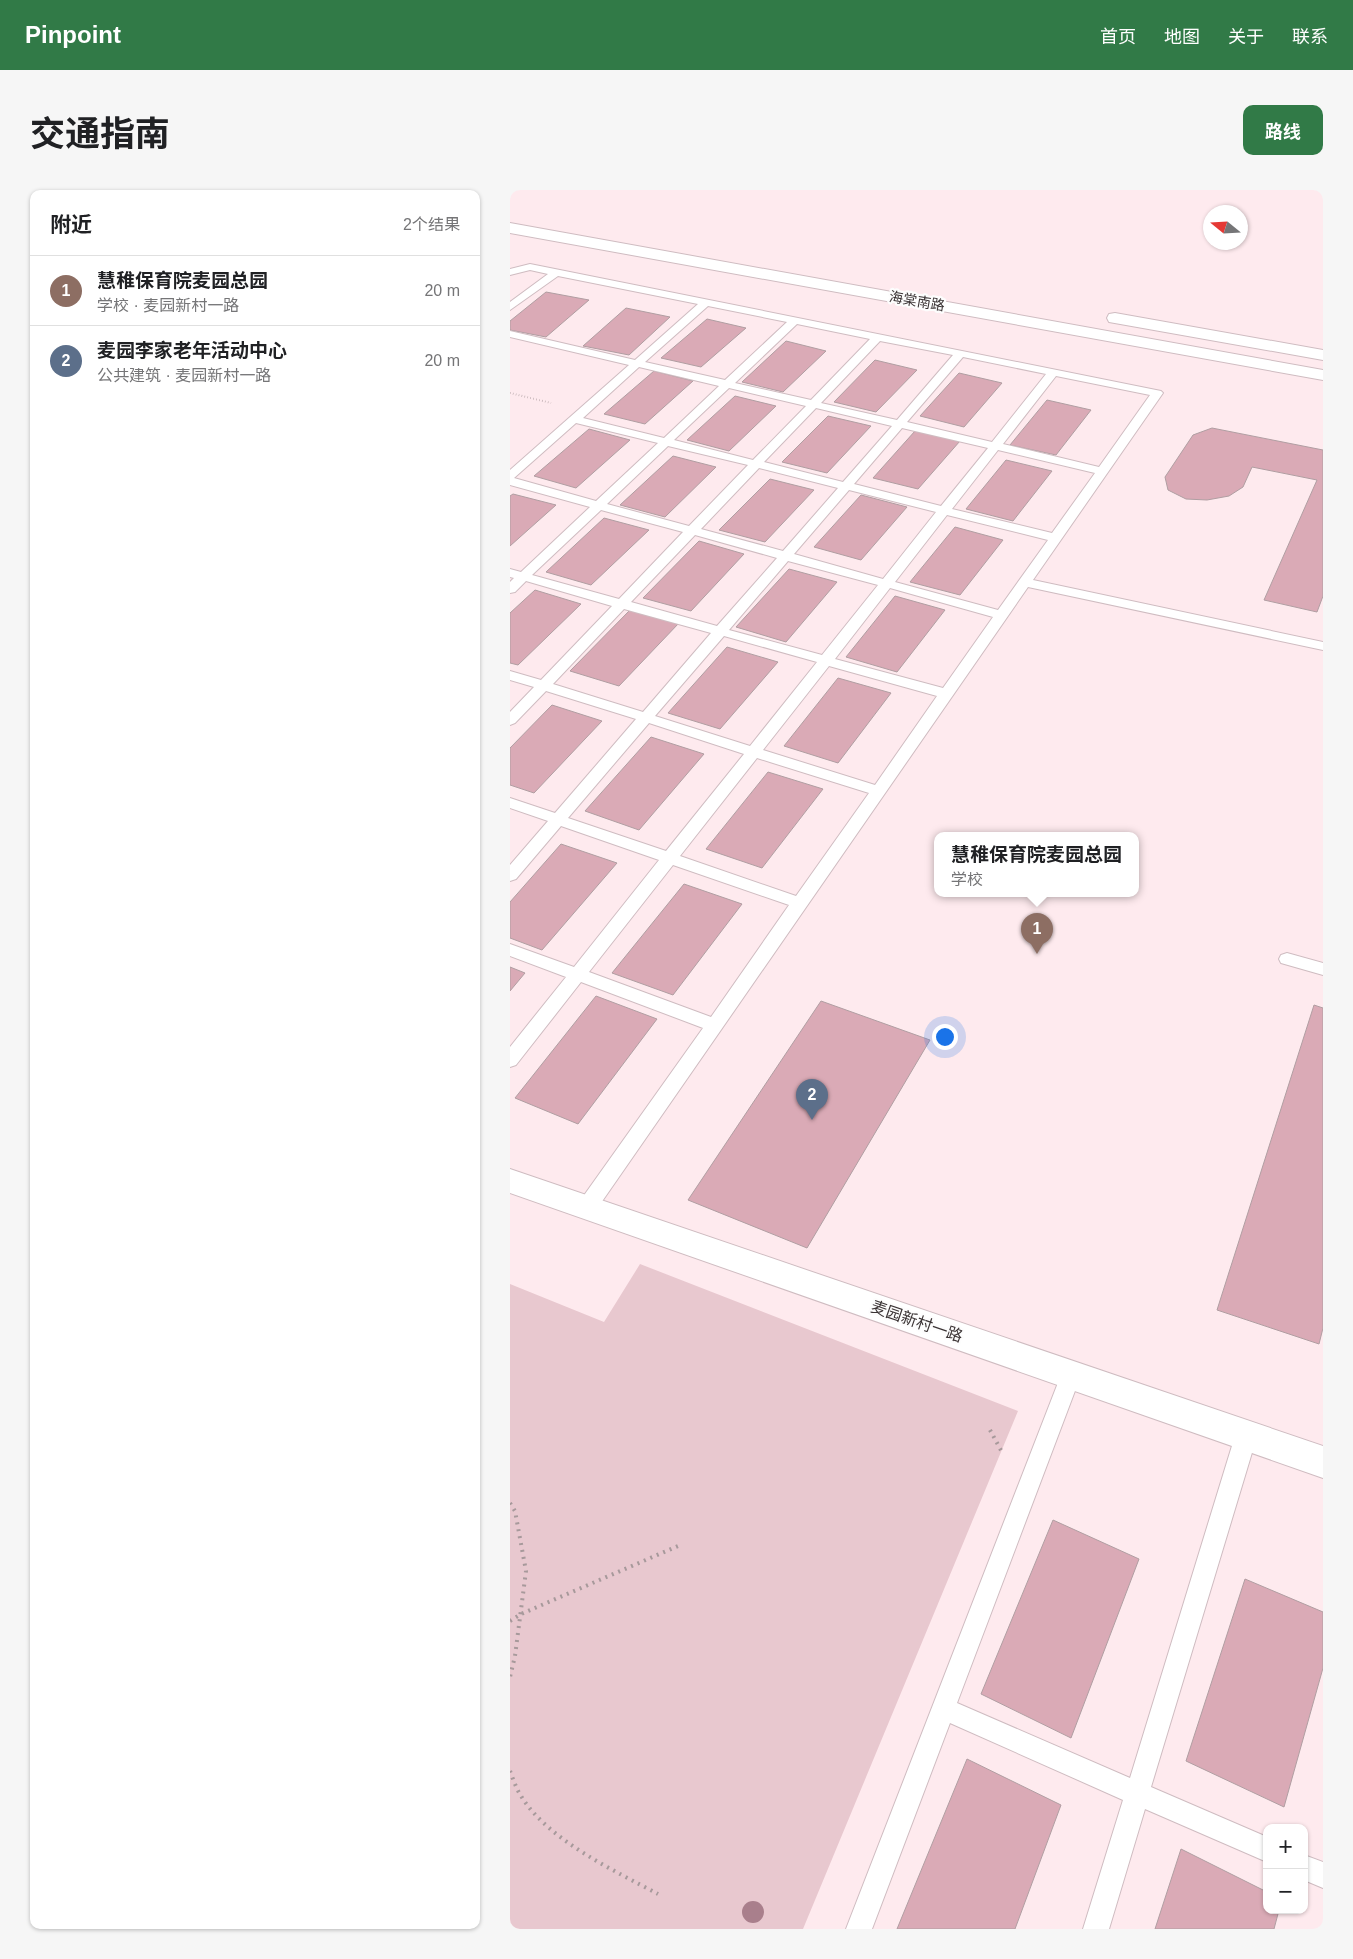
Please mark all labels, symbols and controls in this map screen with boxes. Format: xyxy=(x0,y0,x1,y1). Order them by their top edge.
text: Pinpoint xyxy=(25,21,121,48)
text: 首页 xyxy=(1100,27,1136,47)
text: 地图 xyxy=(1164,27,1200,47)
text: 关于 xyxy=(1228,27,1264,47)
text: 联系 xyxy=(1292,27,1328,47)
button: 路线 xyxy=(1243,105,1323,155)
text: 交通指南 xyxy=(30,114,170,153)
north arrow xyxy=(1203,205,1248,250)
text: 附近 xyxy=(50,213,92,236)
text: 2个结果 xyxy=(403,216,460,233)
text: 慧稚保育院麦园总园 xyxy=(97,270,268,291)
text: 1 xyxy=(62,282,70,299)
text: 20 m xyxy=(424,282,460,299)
street label: 海棠南路 xyxy=(888,288,946,314)
text: 学校 · 麦园新村一路 xyxy=(97,297,239,314)
text: 麦园李家老年活动中心 xyxy=(97,340,287,361)
text: 2 xyxy=(62,352,70,369)
text: 20 m xyxy=(424,352,460,369)
text: 公共建筑 · 麦园新村一路 xyxy=(97,367,271,384)
popup xyxy=(934,832,1139,897)
text: 慧稚保育院麦园总园 xyxy=(951,844,1122,865)
text: 学校 xyxy=(951,871,983,888)
pin: 1 xyxy=(1021,913,1053,954)
your location xyxy=(932,1024,958,1050)
pin: 2 xyxy=(796,1079,828,1120)
street label: 麦园新村一路 xyxy=(869,1298,965,1345)
map controls xyxy=(1263,1824,1308,1914)
button: + xyxy=(1263,1824,1308,1869)
button: − xyxy=(1263,1869,1308,1914)

